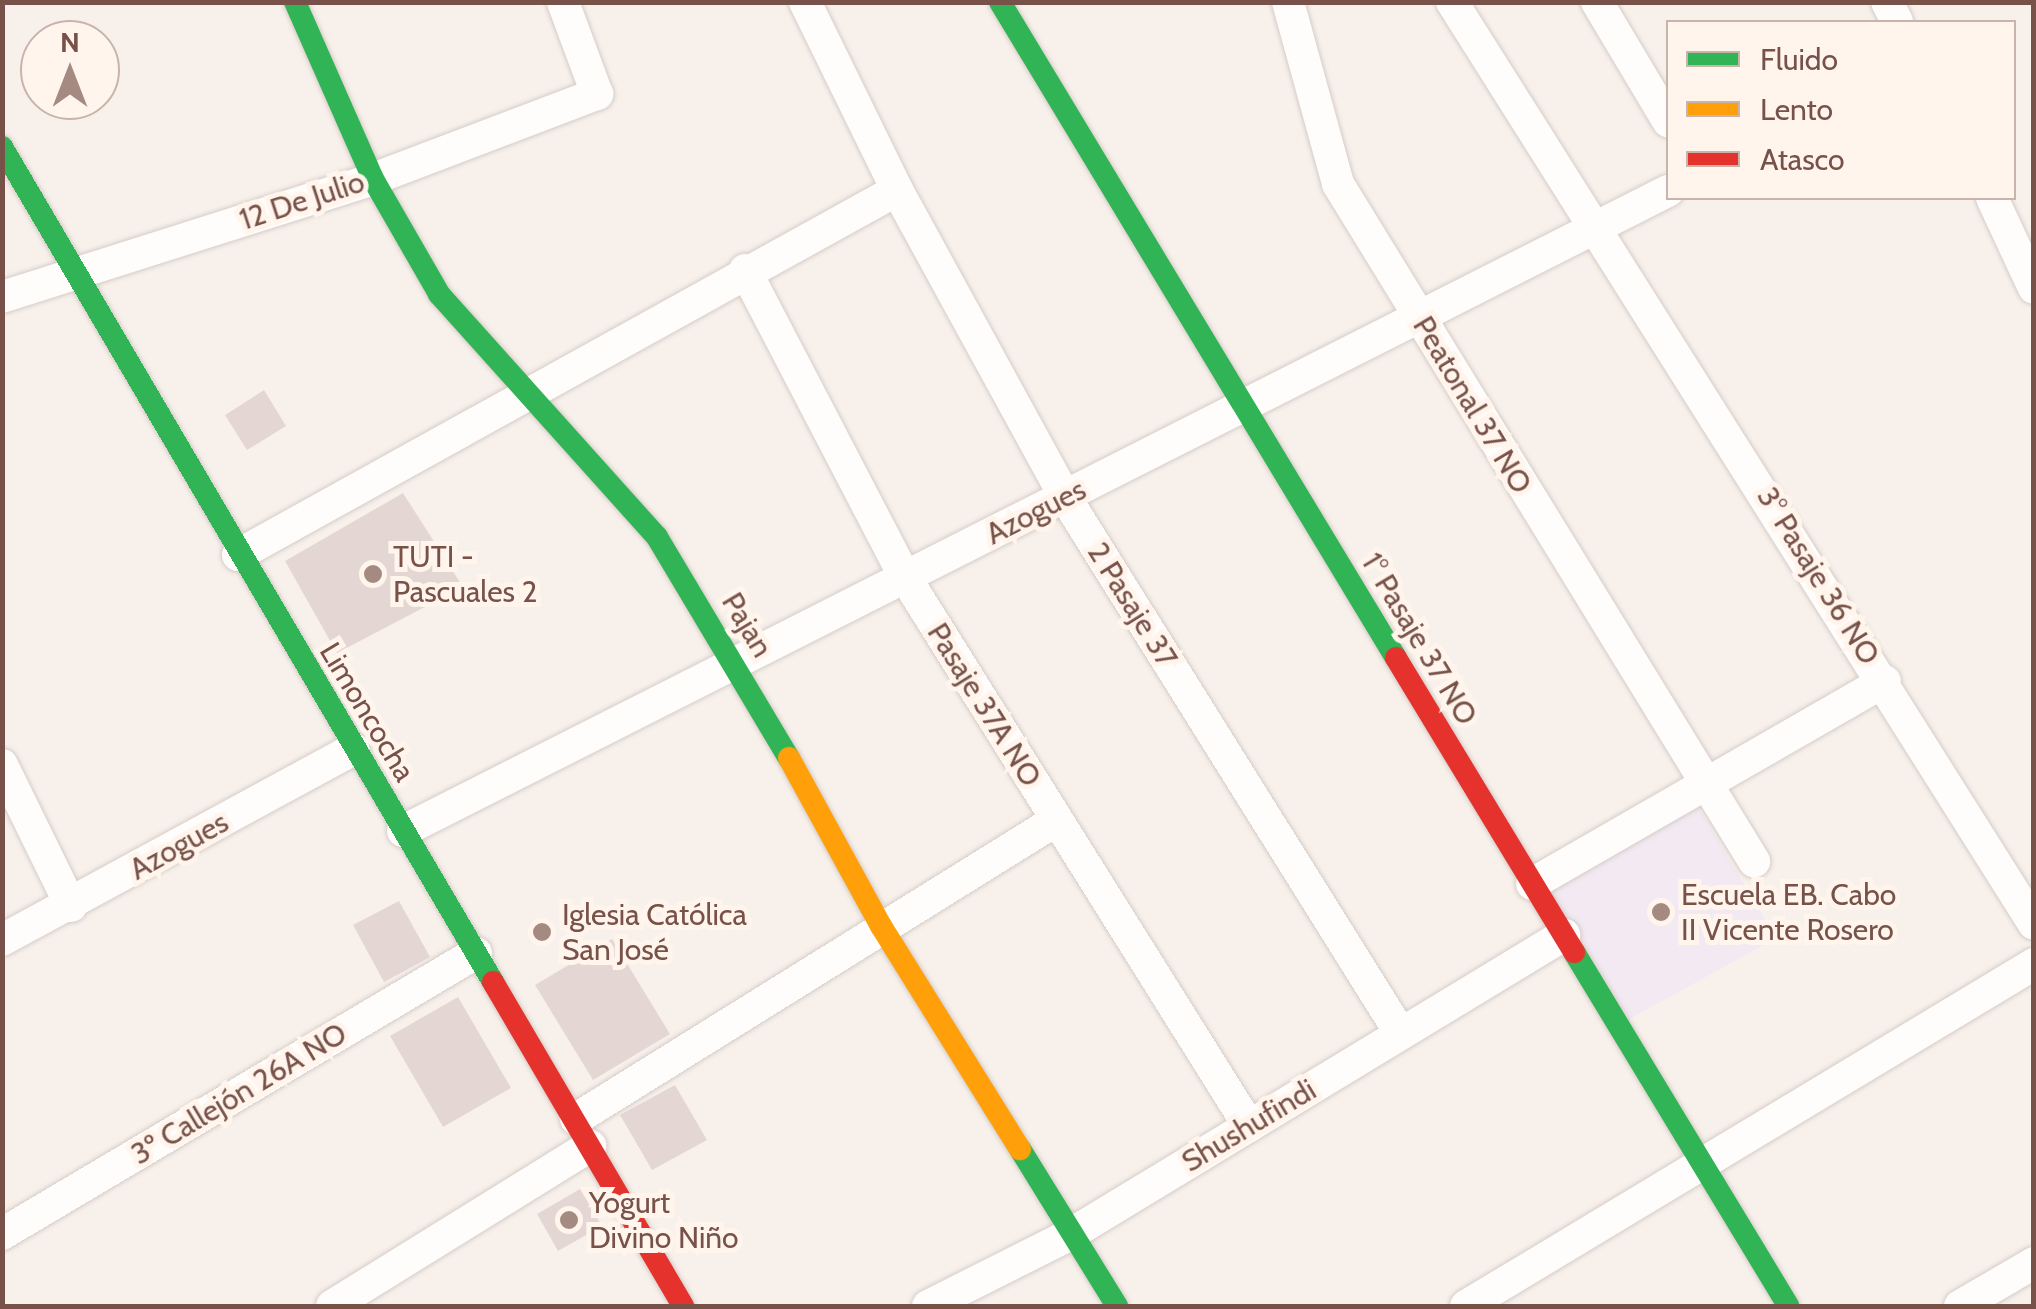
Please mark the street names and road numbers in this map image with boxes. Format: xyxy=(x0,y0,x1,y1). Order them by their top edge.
street label: 12 De Julio xyxy=(235,164,369,238)
street label: Peatonal 37 NO xyxy=(1405,310,1539,500)
street label: Azogues xyxy=(980,472,1092,552)
street label: 3° Pasaje 36 NO xyxy=(1749,481,1887,671)
street label: 2 Pasaje 37 xyxy=(1080,536,1184,674)
street label: 1° Pasaje 37 NO xyxy=(1354,547,1484,731)
street label: Pajan xyxy=(714,586,780,664)
street label: Pasaje 37A NO xyxy=(920,617,1048,793)
street label: Limoncocha xyxy=(312,636,422,788)
street label: Azogues xyxy=(123,804,235,888)
street label: 3º Callejón 26A NO xyxy=(125,1015,353,1173)
street label: Shushufindi xyxy=(1176,1072,1322,1180)

